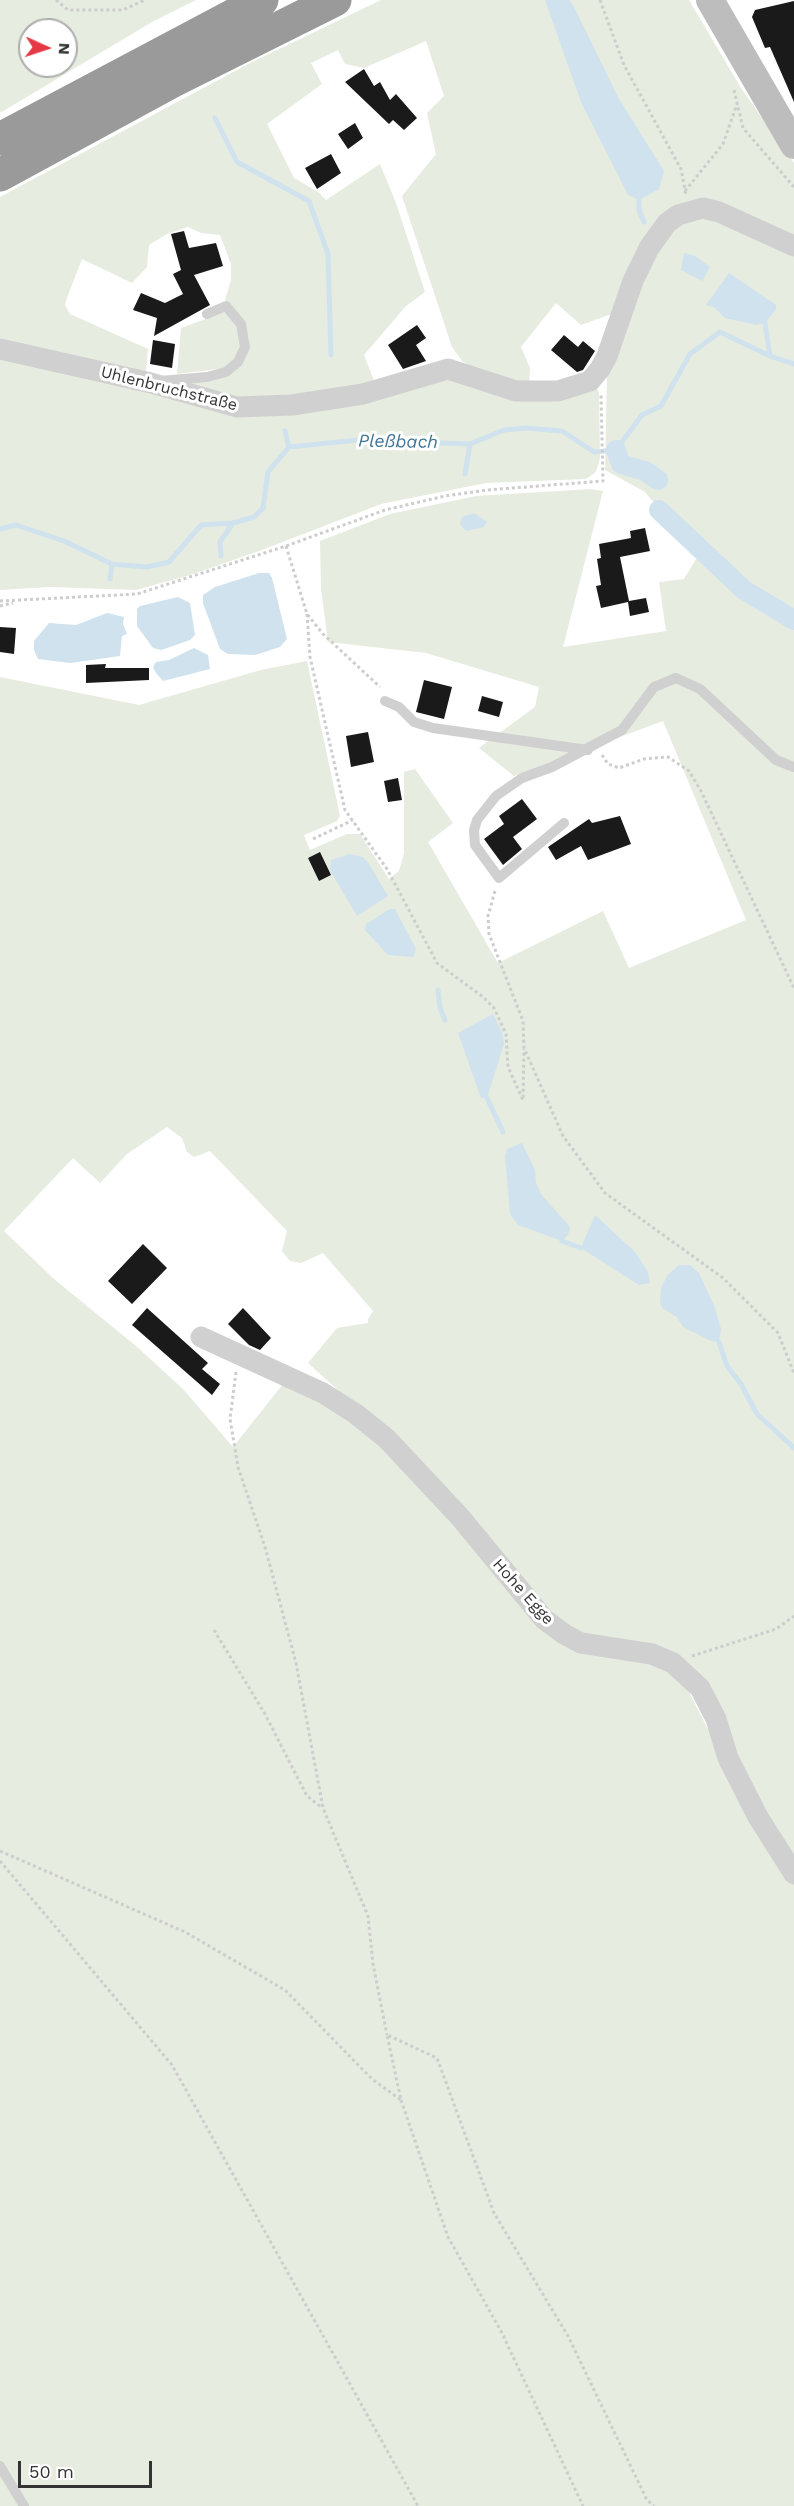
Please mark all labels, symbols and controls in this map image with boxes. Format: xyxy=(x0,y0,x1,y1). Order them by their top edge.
north arrow xyxy=(18,18,78,78)
text: N xyxy=(55,42,74,55)
street label: Uhlenbruchstraße xyxy=(99,363,239,415)
water label: Pleßbach xyxy=(358,431,438,453)
street label: Hohe Egge xyxy=(488,1555,558,1629)
scale bar xyxy=(21,2449,154,2487)
text: 50 m xyxy=(29,2461,74,2482)

